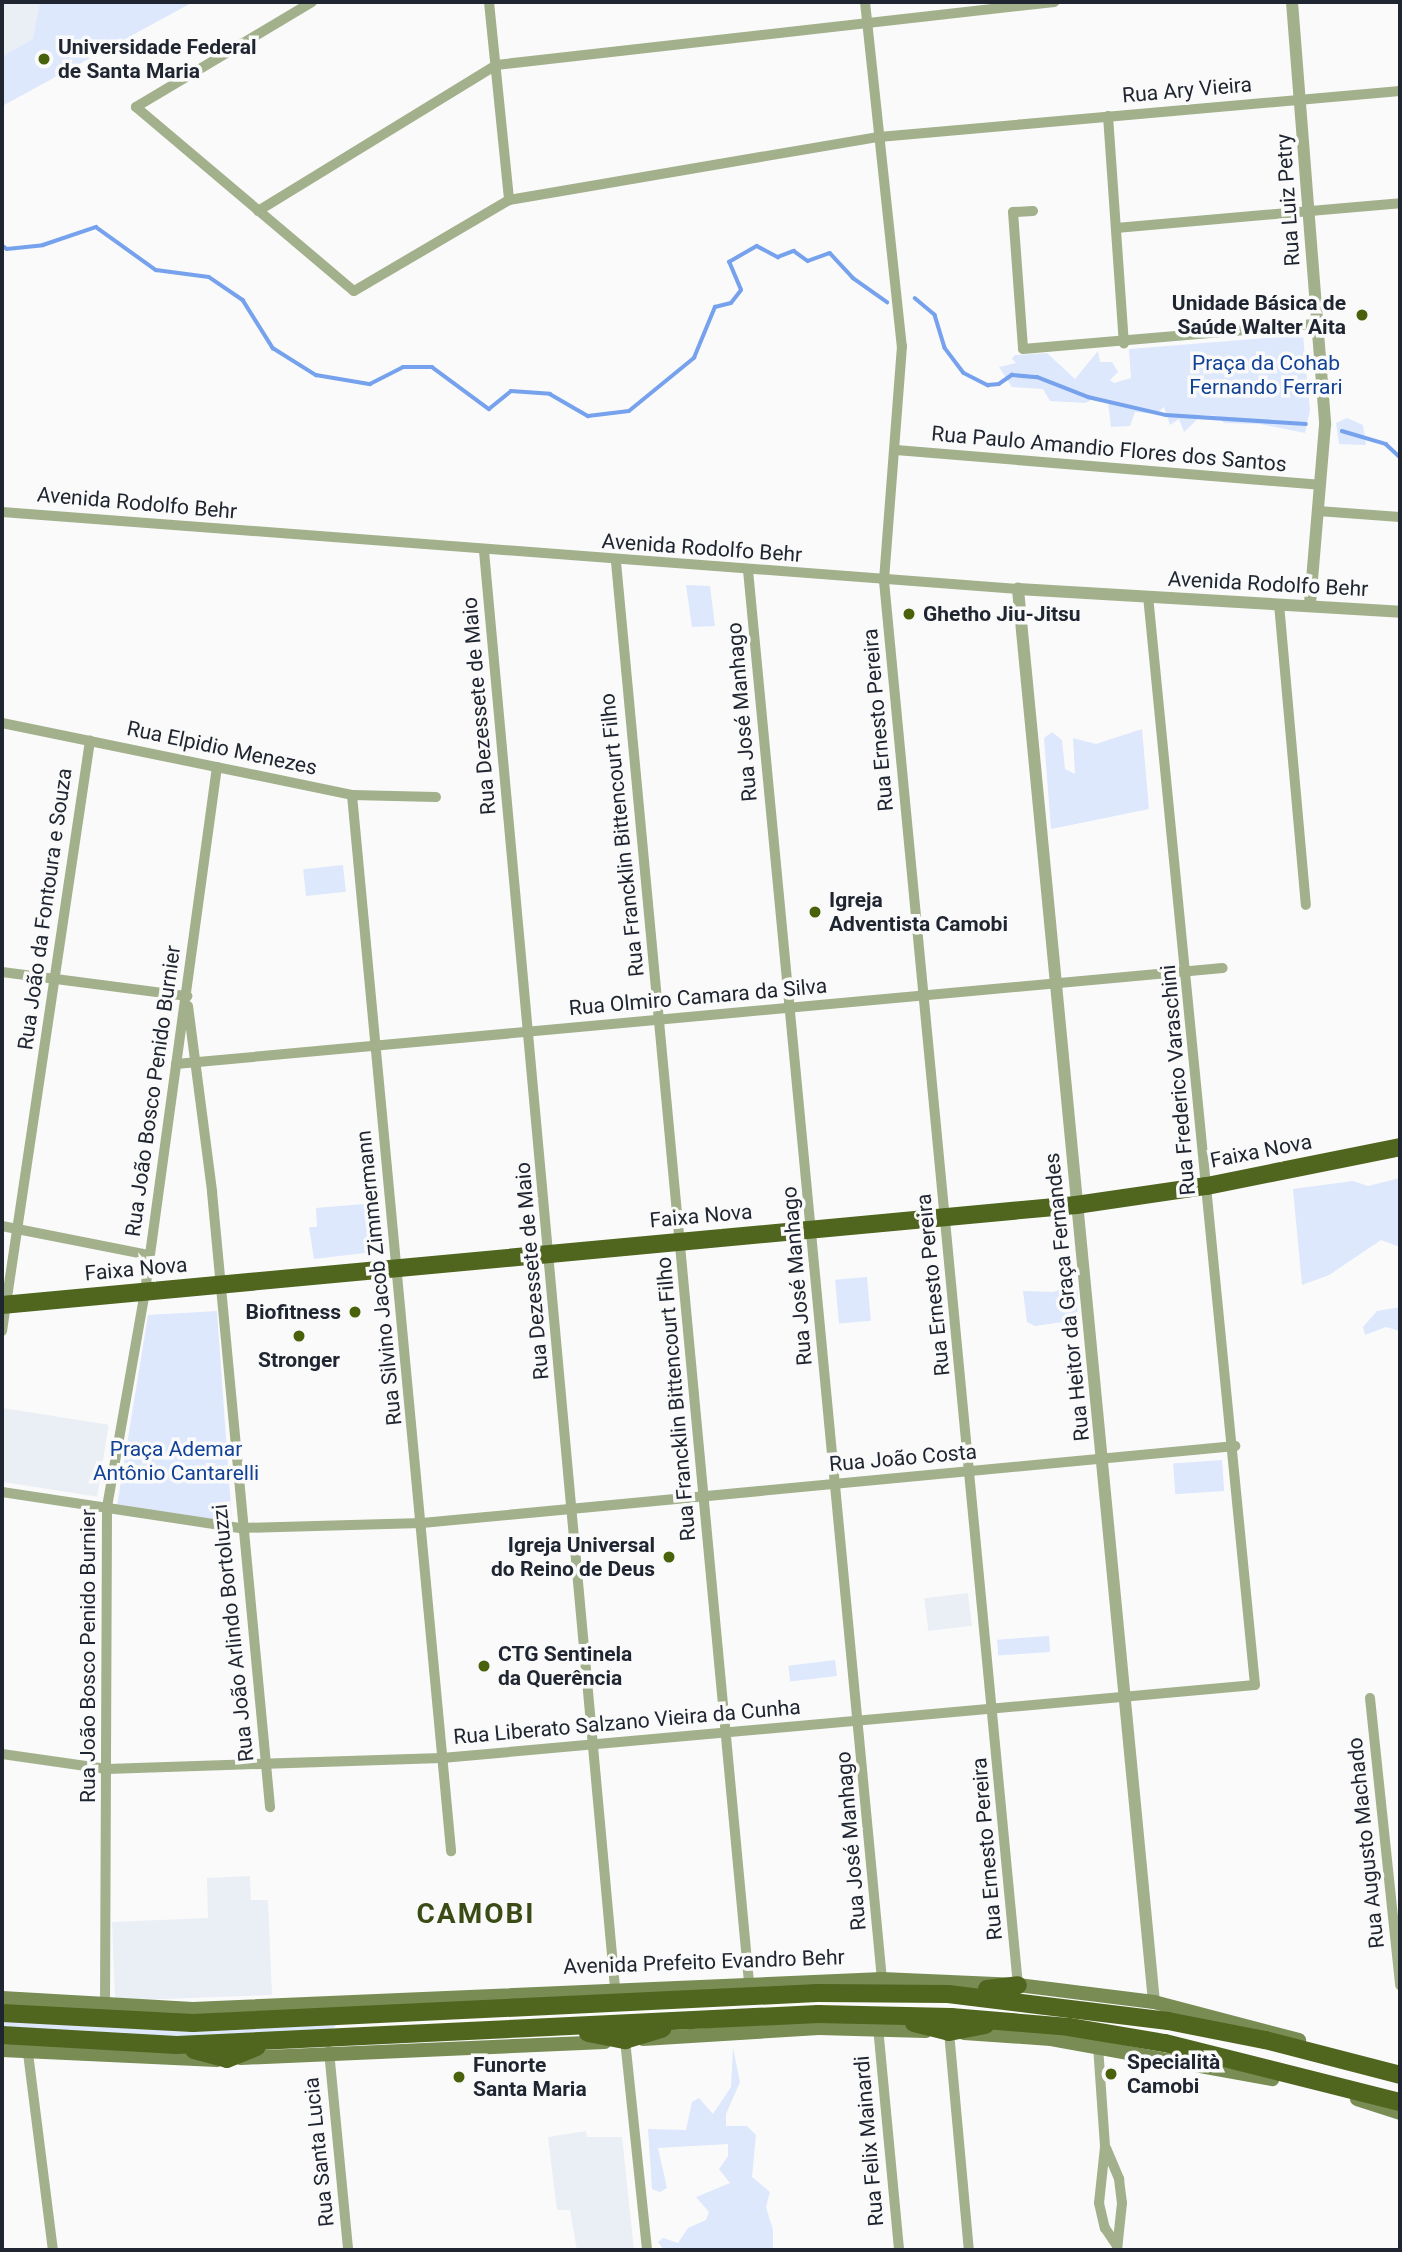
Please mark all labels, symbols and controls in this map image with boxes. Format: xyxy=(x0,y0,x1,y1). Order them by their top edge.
place label: Universidade Federal de Santa Maria xyxy=(58,34,256,84)
marker: Universidade Federal de Santa Maria xyxy=(36,51,52,67)
street label: Rua Ary Vieira xyxy=(1121,72,1253,108)
street label: Rua Luiz Petry xyxy=(1271,133,1305,267)
place label: Unidade Básica de Saúde Walter Aita xyxy=(1172,290,1346,340)
marker: Unidade Básica de Saúde Walter Aita xyxy=(1352,305,1372,325)
park label: Praça da Cohab Fernando Ferrari xyxy=(1189,350,1343,400)
street label: Rua Paulo Amandio Flores dos Santos xyxy=(930,421,1288,477)
street label: Avenida Rodolfo Behr xyxy=(36,482,238,524)
street label: Avenida Rodolfo Behr xyxy=(601,528,803,568)
street label: Avenida Rodolfo Behr xyxy=(1167,566,1369,602)
street label: Rua Dezessete de Maio xyxy=(457,596,501,816)
place label: Ghetho Jiu-Jitsu xyxy=(923,601,1081,627)
marker: Ghetho Jiu-Jitsu xyxy=(901,606,917,622)
street label: Rua José Manhago xyxy=(722,621,762,803)
street label: Rua Ernesto Pereira xyxy=(857,628,899,812)
street label: Rua Francklin Bittencourt Filho xyxy=(595,692,649,978)
street label: Rua Elpidio Menezes xyxy=(125,716,319,780)
street label: Rua João da Fontoura e Souza xyxy=(13,766,77,1052)
place label: Igreja Adventista Camobi xyxy=(829,887,1008,937)
marker: Igreja Adventista Camobi xyxy=(807,904,823,920)
street label: Rua João Bosco Penido Burnier xyxy=(120,944,186,1238)
street label: Rua Frederico Varaschini xyxy=(1155,964,1201,1196)
street label: Rua Olmiro Camara da Silva xyxy=(568,973,828,1021)
street label: Rua Silvino Jacob Zimmermann xyxy=(351,1129,407,1427)
street label: Faixa Nova xyxy=(1208,1129,1314,1173)
street label: Rua Heitor da Graça Fernandes xyxy=(1039,1152,1095,1442)
street label: Rua Dezessete de Maio xyxy=(510,1161,554,1381)
street label: Rua José Manhago xyxy=(777,1185,817,1367)
street label: Rua Ernesto Pereira xyxy=(911,1193,955,1377)
street label: Faixa Nova xyxy=(649,1199,753,1233)
street label: Faixa Nova xyxy=(84,1252,188,1286)
street label: Rua Francklin Bittencourt Filho xyxy=(651,1256,701,1542)
place label: Biofitness xyxy=(246,1299,341,1325)
marker: Biofitness xyxy=(347,1304,363,1320)
marker: Stronger xyxy=(291,1328,307,1344)
place label: Stronger xyxy=(258,1347,340,1373)
park label: Praça Ademar Antônio Cantarelli xyxy=(93,1436,259,1486)
street label: Rua João Costa xyxy=(828,1439,978,1477)
street label: Rua João Arlindo Bortoluzzi xyxy=(207,1503,259,1763)
street label: Rua João Bosco Penido Burnier xyxy=(75,1509,101,1803)
place label: Igreja Universal do Reino de Deus xyxy=(491,1532,655,1582)
marker: Igreja Universal do Reino de Deus xyxy=(661,1549,677,1565)
place label: CTG Sentinela da Querência xyxy=(498,1641,632,1691)
marker: CTG Sentinela da Querência xyxy=(476,1658,492,1674)
street label: Rua Liberato Salzano Vieira da Cunha xyxy=(452,1694,802,1750)
street label: Rua Augusto Machado xyxy=(1342,1736,1390,1950)
street label: Rua José Manhago xyxy=(831,1750,871,1932)
street label: Rua Ernesto Pereira xyxy=(966,1757,1008,1941)
district label: CAMOBI xyxy=(417,1897,535,1931)
street label: Avenida Prefeito Evandro Behr xyxy=(563,1944,845,1980)
place label: Specialità Camobi xyxy=(1127,2049,1220,2099)
place label: Funorte Santa Maria xyxy=(473,2052,587,2102)
street label: Rua Felix Mainardi xyxy=(849,2055,889,2227)
marker: Specialità Camobi xyxy=(1101,2064,1121,2084)
marker: Funorte Santa Maria xyxy=(451,2069,467,2085)
street label: Rua Santa Lucia xyxy=(299,2076,339,2228)

